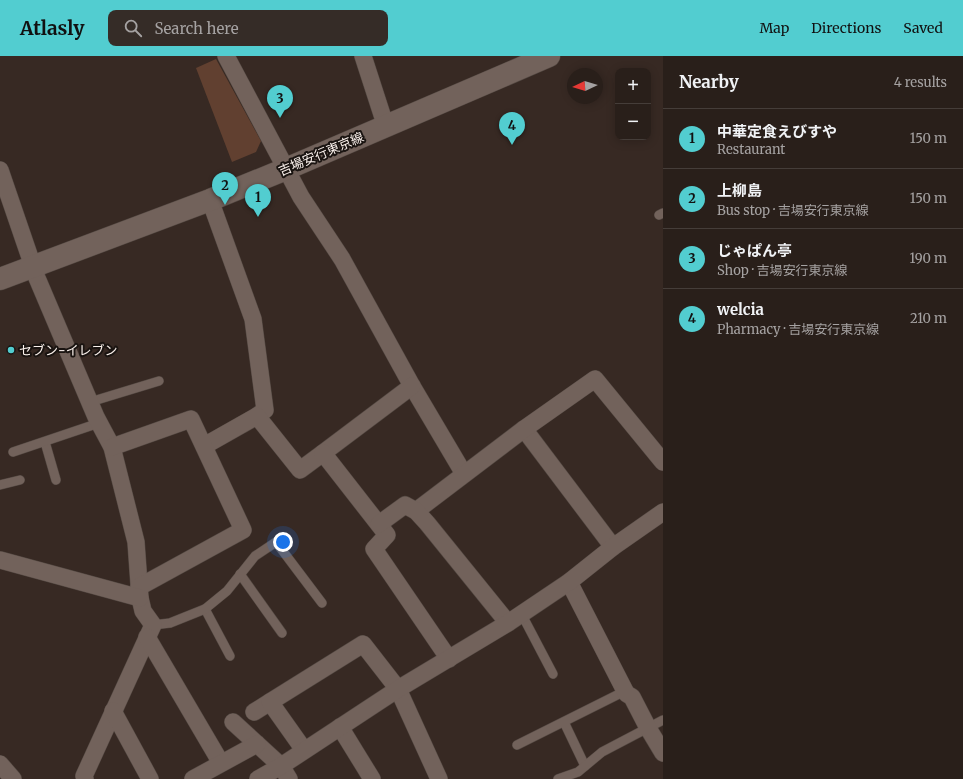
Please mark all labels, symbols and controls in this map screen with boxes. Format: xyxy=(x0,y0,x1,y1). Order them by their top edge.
search box xyxy=(108,10,388,46)
text: Atlasly xyxy=(20,16,84,40)
icon: search xyxy=(122,17,144,39)
text: Search here xyxy=(154,19,239,38)
text: Map xyxy=(759,19,789,37)
text: Directions xyxy=(811,19,881,37)
text: Saved xyxy=(903,19,943,37)
north arrow xyxy=(567,68,603,104)
map controls xyxy=(615,68,651,140)
button: + xyxy=(615,68,651,104)
text: Nearby xyxy=(679,71,739,93)
text: 4 results xyxy=(894,74,947,91)
pin: 3 xyxy=(267,85,293,118)
button: − xyxy=(615,104,651,140)
pin: 4 xyxy=(499,112,525,145)
text: 中華定食えびすや xyxy=(717,122,837,141)
street label: 吉場安行東京線 xyxy=(276,128,366,180)
text: 1 xyxy=(689,130,695,147)
text: 150 m xyxy=(910,130,947,147)
text: Restaurant xyxy=(717,141,785,158)
pin: 2 xyxy=(212,172,238,205)
text: 上柳島 xyxy=(717,181,762,200)
pin: 1 xyxy=(245,184,271,217)
text: 2 xyxy=(688,190,696,207)
text: 150 m xyxy=(910,190,947,207)
text: Bus stop · 吉場安行東京線 xyxy=(717,202,869,219)
text: じゃぱん亭 xyxy=(717,241,792,260)
text: 3 xyxy=(688,250,696,267)
text: 190 m xyxy=(910,250,947,267)
text: Shop · 吉場安行東京線 xyxy=(717,262,847,279)
text: welcia xyxy=(717,300,764,319)
text: 4 xyxy=(688,310,696,327)
text: 210 m xyxy=(910,310,947,327)
text: Pharmacy · 吉場安行東京線 xyxy=(717,321,879,338)
place label: セブン-イレブン xyxy=(19,342,118,359)
marker: セブン-イレブン xyxy=(6,345,16,355)
your location xyxy=(273,532,293,552)

